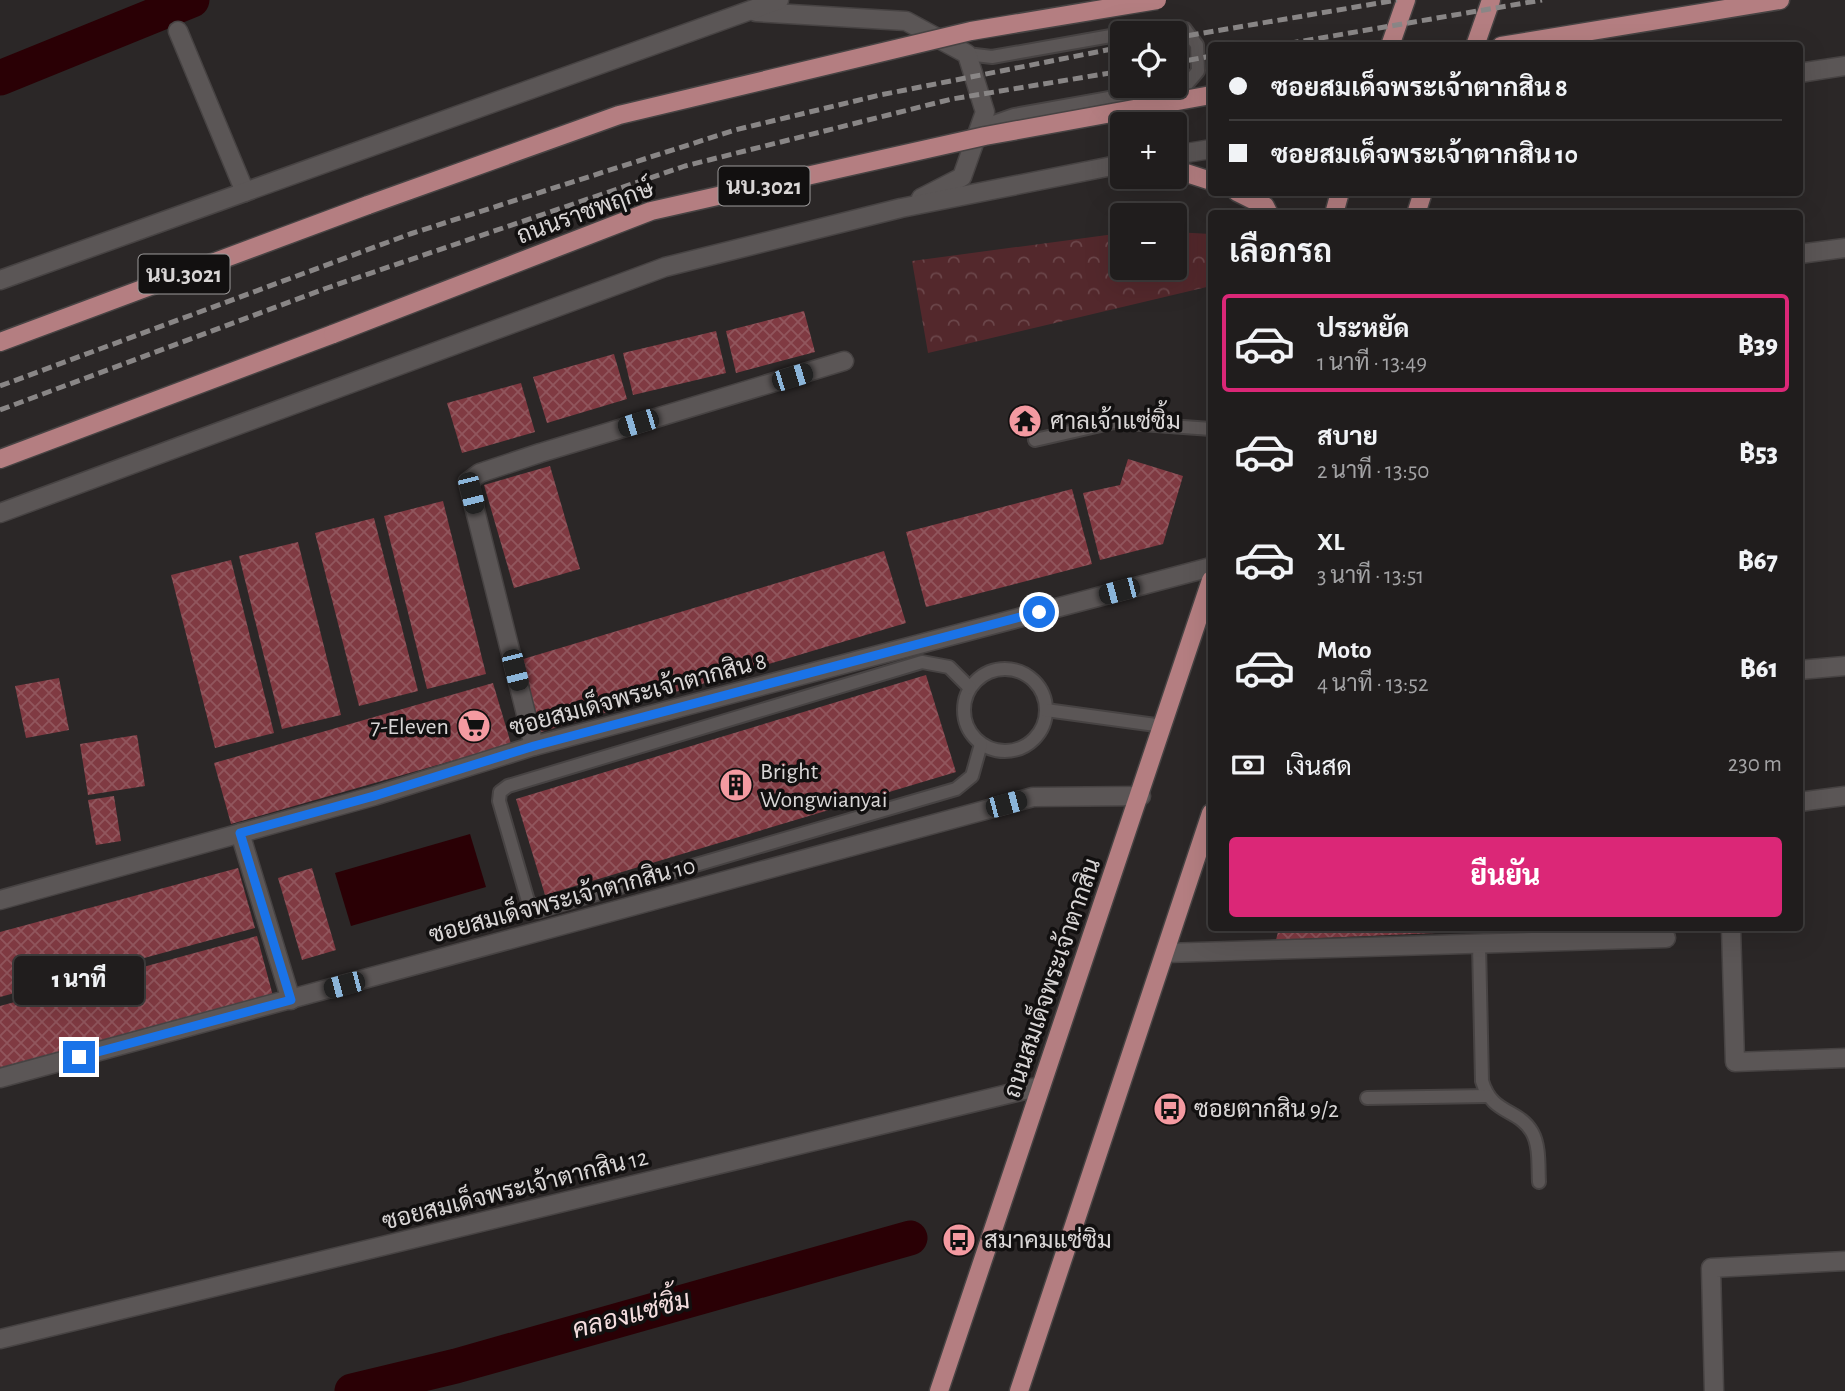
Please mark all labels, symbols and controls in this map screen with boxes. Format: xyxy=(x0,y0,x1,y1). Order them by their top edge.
map controls xyxy=(1110,21,1187,280)
button: locate xyxy=(1110,21,1187,98)
text: ซอยสมเด็จพระเจ้าตากสิน 8 xyxy=(1271,75,1568,101)
button: + xyxy=(1110,112,1187,189)
text: ซอยสมเด็จพระเจ้าตากสิน 10 xyxy=(1271,142,1578,168)
road number: นบ.3021 xyxy=(718,167,810,206)
street label: ถนนราชพฤกษ์ xyxy=(512,172,658,250)
button: − xyxy=(1110,203,1187,280)
text: เลือกรถ xyxy=(1229,236,1332,268)
road number: นบ.3021 xyxy=(138,255,230,294)
icon: car xyxy=(1233,312,1296,375)
text: ประหยัด xyxy=(1317,316,1410,342)
text: ฿39 xyxy=(1738,332,1778,358)
text: 1 นาที · 13:49 xyxy=(1317,352,1427,375)
car xyxy=(769,361,816,393)
place label: ศาลเจ้าแซ่ซิ้ม xyxy=(1050,400,1181,434)
temple icon: ศาลเจ้าแซ่ซิ้ม xyxy=(1006,402,1044,440)
car xyxy=(615,407,662,439)
icon: car xyxy=(1233,420,1296,483)
text: สบาย xyxy=(1317,424,1378,450)
text: ฿53 xyxy=(1739,440,1778,466)
text: 2 นาที · 13:50 xyxy=(1317,460,1429,483)
car xyxy=(456,470,487,516)
icon: car xyxy=(1233,528,1296,591)
text: XL xyxy=(1317,529,1344,555)
text: ฿67 xyxy=(1738,548,1778,574)
text: 3 นาที · 13:51 xyxy=(1317,565,1424,588)
car xyxy=(1096,575,1143,607)
route start xyxy=(1023,596,1055,628)
icon: car xyxy=(1233,636,1296,699)
text: Moto xyxy=(1317,637,1372,663)
street label: ซอยสมเด็จพระเจ้าตากสิน 8 xyxy=(506,643,769,741)
car xyxy=(500,647,531,693)
text: ฿61 xyxy=(1740,656,1778,682)
text: 4 นาที · 13:52 xyxy=(1317,673,1428,696)
supermarket icon: 7-Eleven xyxy=(455,707,493,745)
place label: 7-Eleven xyxy=(371,715,449,739)
icon: cash xyxy=(1229,746,1267,784)
text: 230 m xyxy=(1728,753,1782,776)
text: เงินสด xyxy=(1285,754,1352,780)
place label: Bright Wongwianyai xyxy=(760,760,888,812)
building icon: Bright Wongwianyai xyxy=(717,766,755,804)
car xyxy=(983,788,1030,820)
button: ยืนยัน xyxy=(1229,837,1782,917)
street label: ซอยสมเด็จพระเจ้าตากสิน 10 xyxy=(425,848,698,948)
street label: ถนนสมเด็จพระเจ้าตากสิน xyxy=(995,854,1105,1101)
callout: 1 นาที xyxy=(14,956,144,1004)
text: 1 นาที xyxy=(52,969,106,992)
car xyxy=(321,969,368,1001)
route end xyxy=(63,1041,95,1073)
bus stop icon: ซอยตากสิน 9/2 xyxy=(1151,1090,1189,1128)
place label: ซอยตากสิน 9/2 xyxy=(1194,1095,1339,1122)
street label: ซอยสมเด็จพระเจ้าตากสิน 12 xyxy=(379,1139,651,1235)
bus stop icon: สมาคมแซ่ซิม xyxy=(940,1221,978,1259)
place label: สมาคมแซ่ซิม xyxy=(984,1226,1112,1253)
water label: คลองแซ่ซิ้ม xyxy=(567,1277,693,1343)

